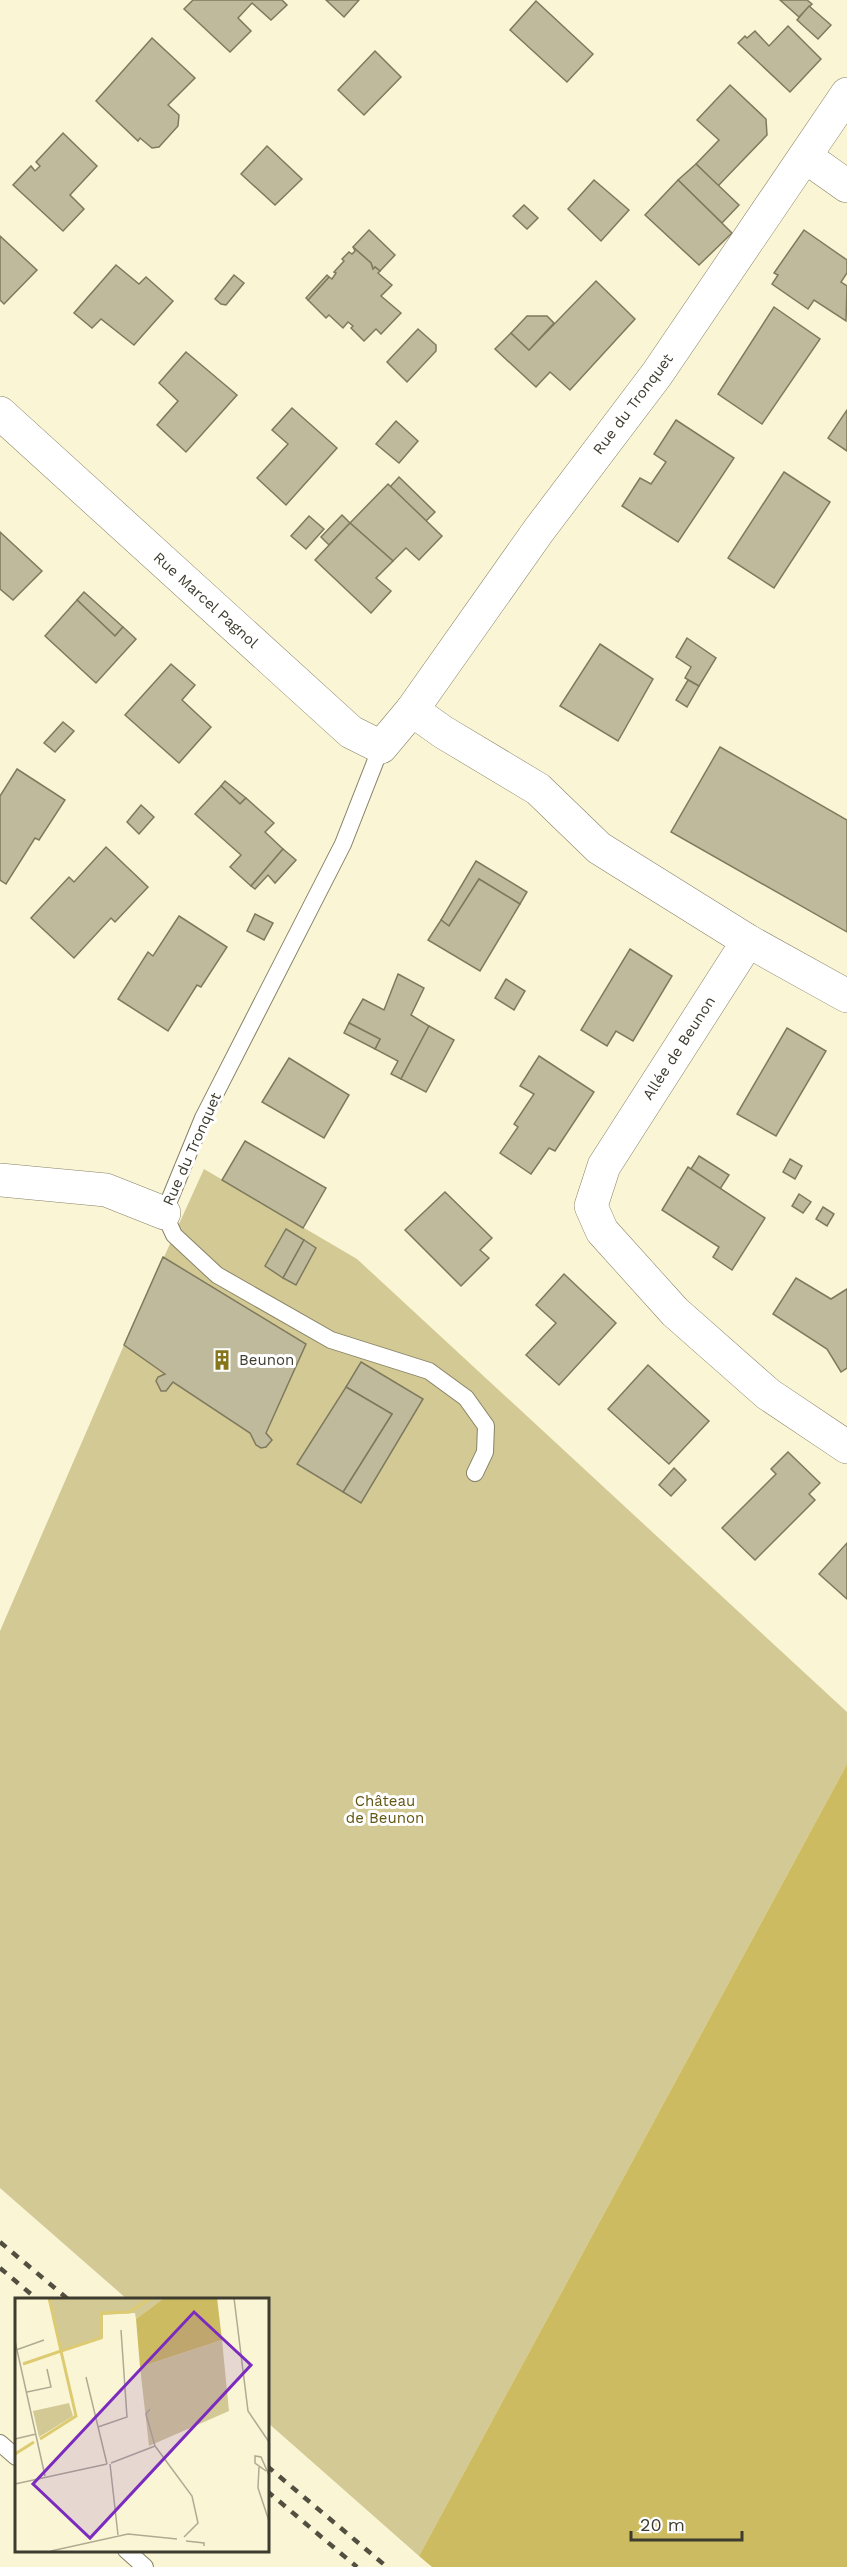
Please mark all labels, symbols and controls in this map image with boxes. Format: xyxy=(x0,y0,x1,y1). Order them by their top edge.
street label: Rue du Tronquet xyxy=(589,349,677,458)
street label: Rue Marcel Pagnol xyxy=(150,548,262,652)
street label: Allée de Beunon xyxy=(639,993,719,1103)
street label: Rue du Tronquet xyxy=(159,1089,225,1208)
building icon: Beunon xyxy=(210,1348,234,1372)
place label: Beunon xyxy=(239,1351,294,1369)
park label: Château de Beunon xyxy=(346,1792,424,1827)
inset map xyxy=(15,2298,268,2552)
scale bar xyxy=(631,2504,742,2542)
text: 20 m xyxy=(640,2514,685,2535)

